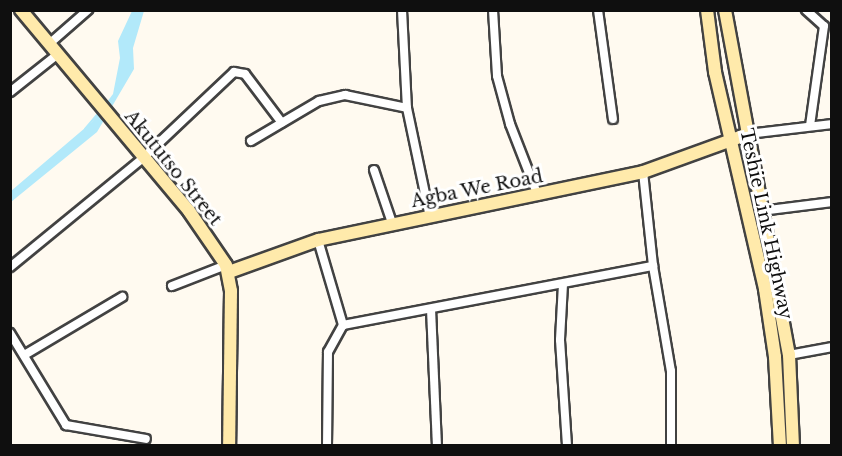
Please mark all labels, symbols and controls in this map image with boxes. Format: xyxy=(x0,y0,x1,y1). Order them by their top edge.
street label: Akututso Street xyxy=(120,106,226,230)
street label: Teshie Link Highway xyxy=(735,127,797,321)
street label: Agba We Road xyxy=(409,166,545,212)

